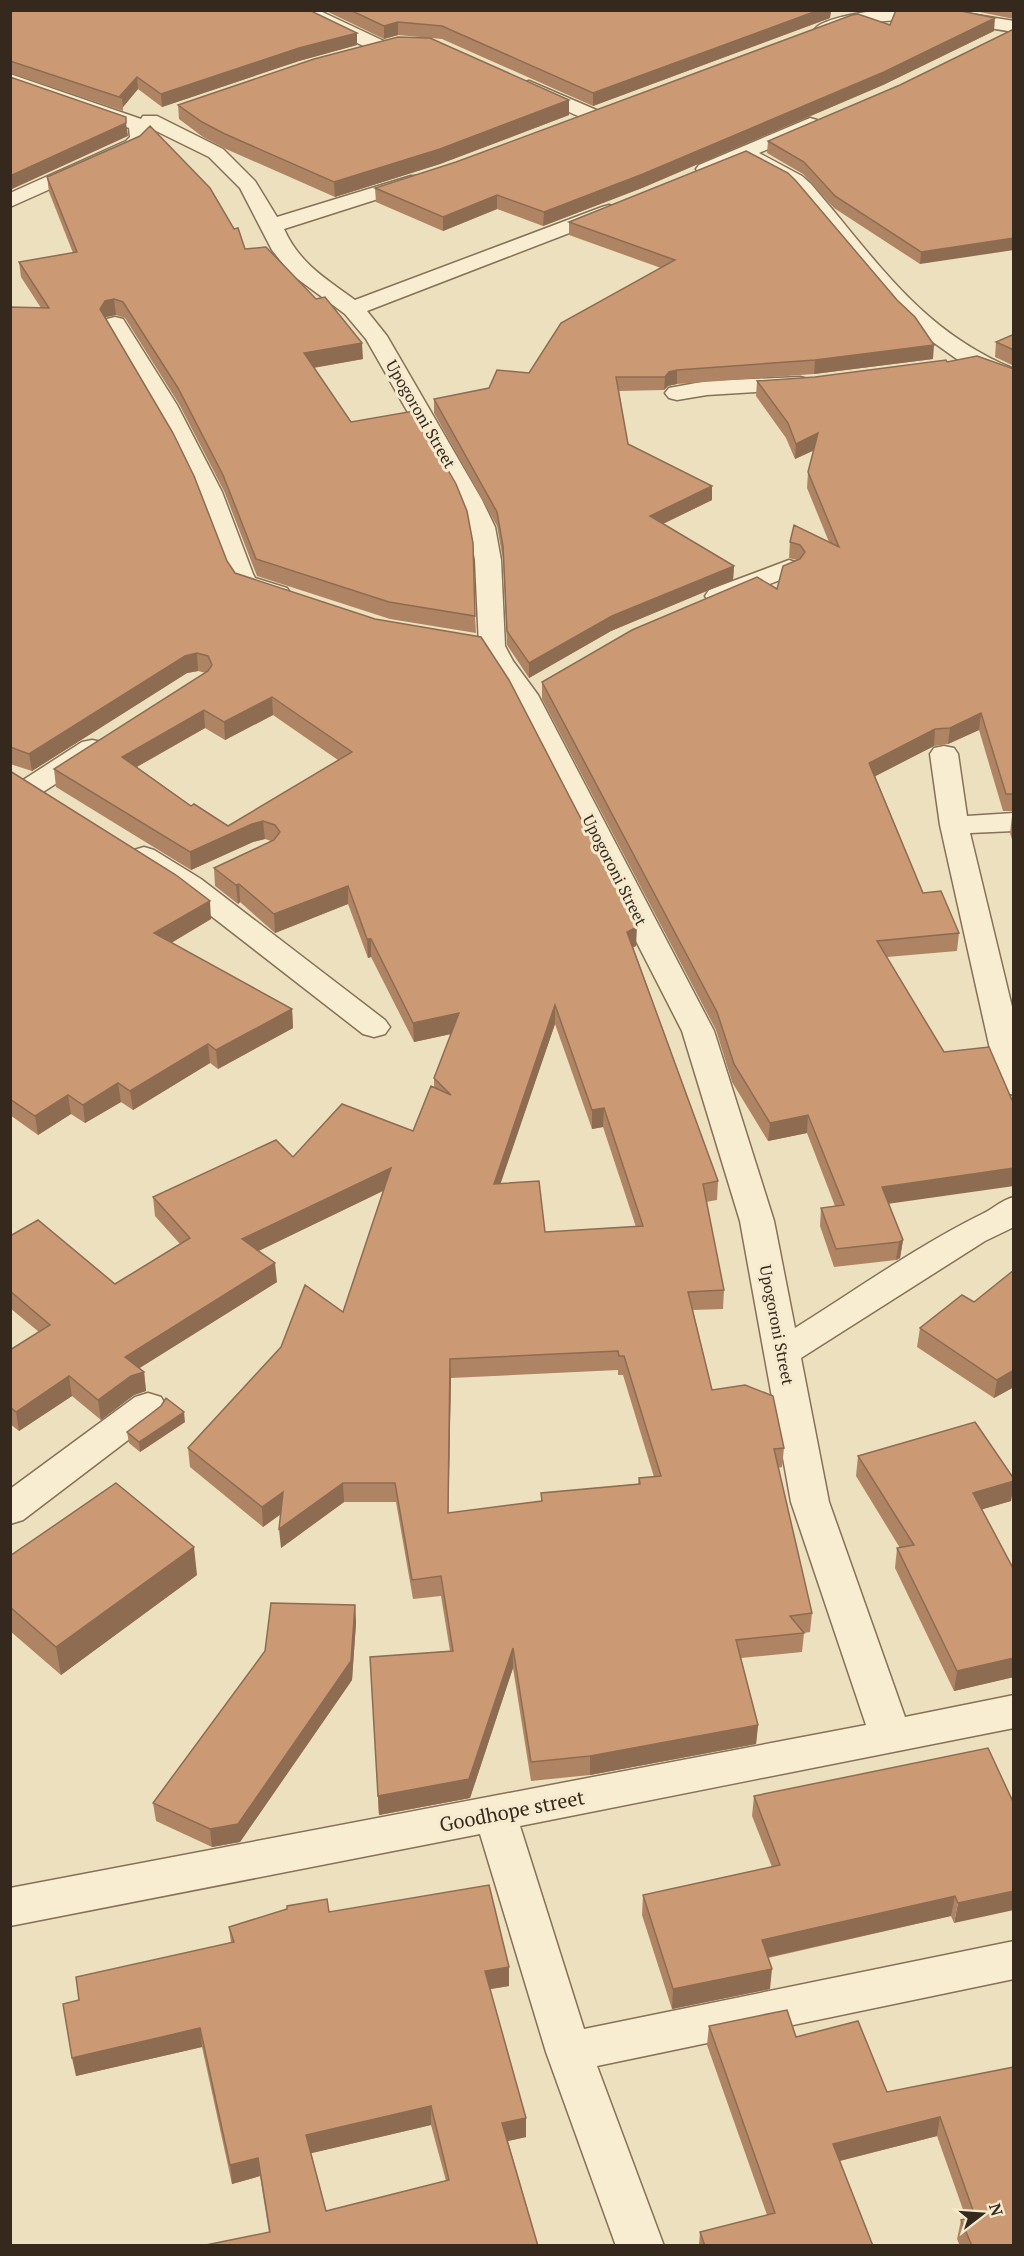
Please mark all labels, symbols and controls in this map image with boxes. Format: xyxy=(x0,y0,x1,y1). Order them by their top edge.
street label: Upogoroni Street xyxy=(381,356,461,472)
street label: Upogoroni Street xyxy=(578,811,652,929)
street label: Upogoroni Street xyxy=(755,1263,799,1387)
street label: Goodhope street xyxy=(437,1783,587,1838)
north arrow xyxy=(952,2184,1012,2244)
text: N xyxy=(984,2201,1009,2219)

